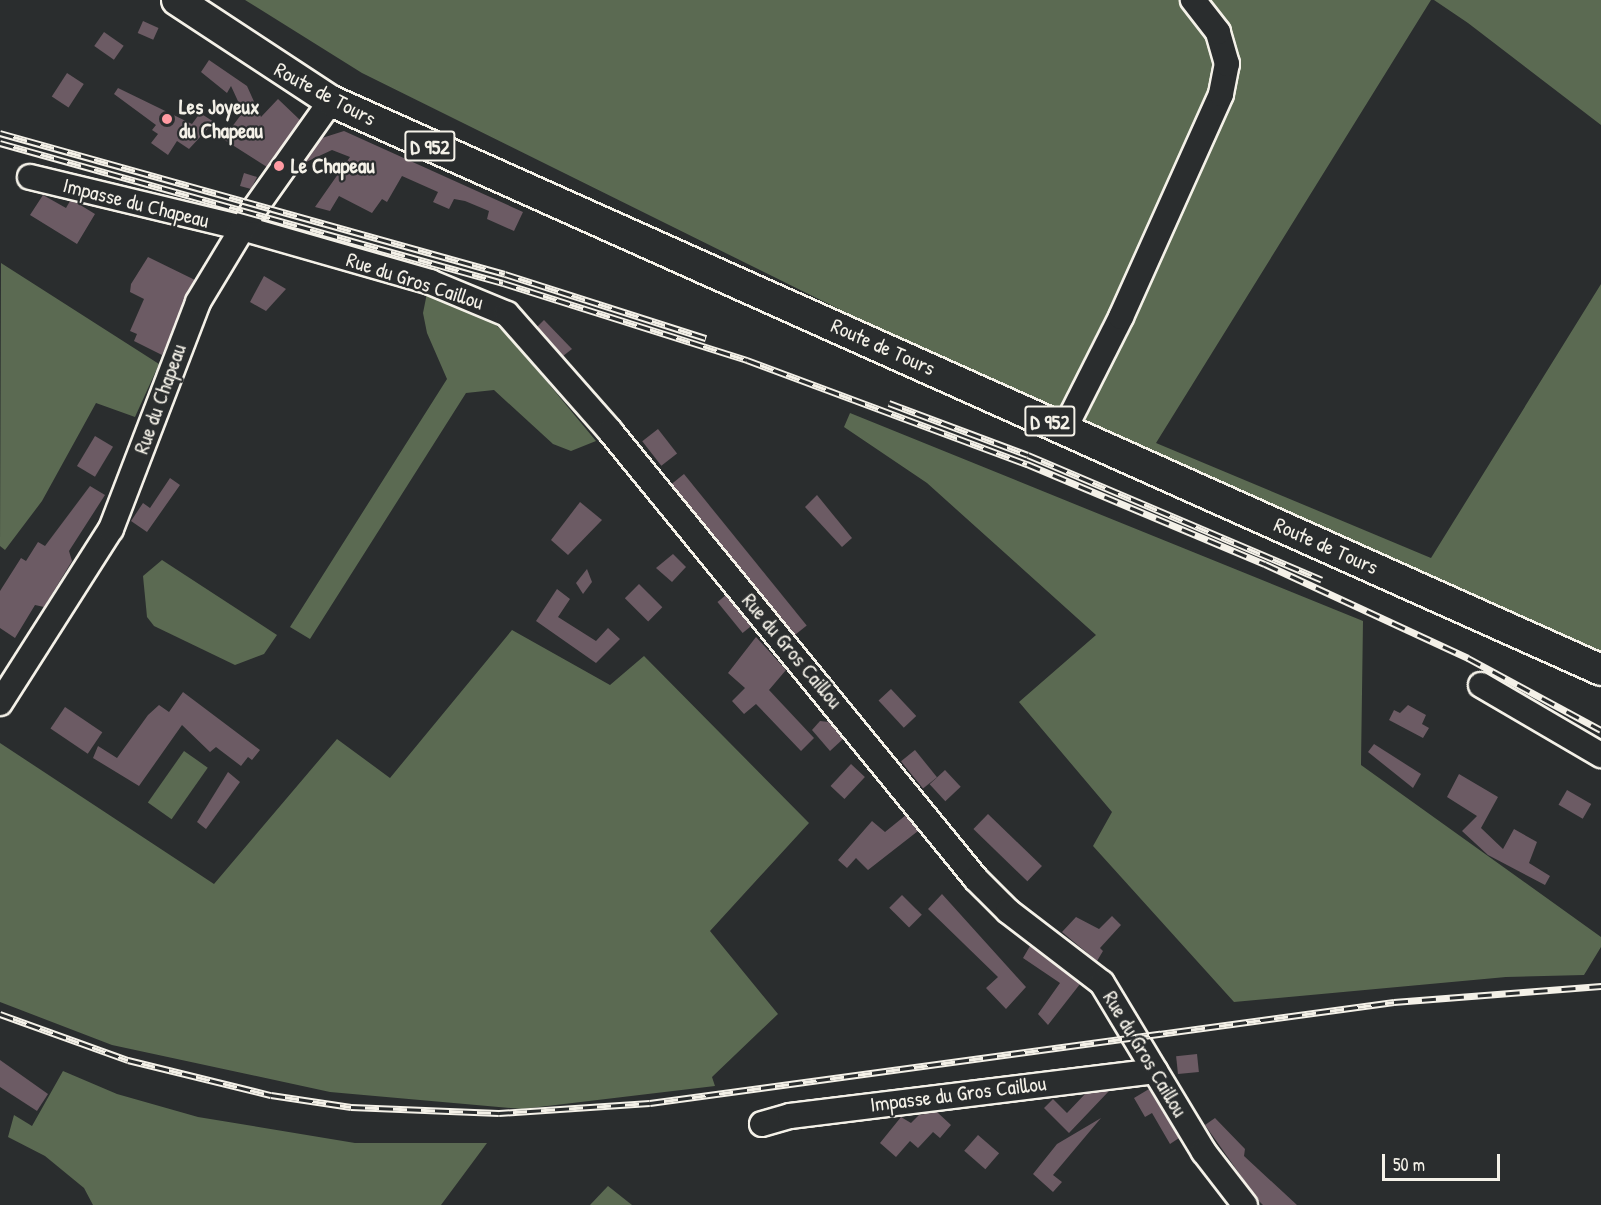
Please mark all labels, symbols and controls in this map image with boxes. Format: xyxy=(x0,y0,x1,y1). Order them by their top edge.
street label: Route de Tours xyxy=(270,57,380,131)
place label: Les Joyeux du Chapeau xyxy=(179,94,263,144)
marker: Les Joyeux du Chapeau xyxy=(160,112,174,126)
road number: D 952 xyxy=(403,129,457,163)
place label: Le Chapeau xyxy=(291,153,375,179)
marker: Le Chapeau xyxy=(272,159,286,173)
street label: Impasse du Chapeau xyxy=(60,173,212,233)
street label: Rue du Gros Caillou xyxy=(343,247,487,315)
street label: Route de Tours xyxy=(827,313,939,381)
street label: Rue du Chapeau xyxy=(128,341,192,457)
road number: D 952 xyxy=(1023,404,1077,438)
street label: Route de Tours xyxy=(1270,512,1382,580)
street label: Rue du Gros Caillou xyxy=(737,588,847,714)
street label: Rue du Gros Caillou xyxy=(1098,986,1192,1122)
street label: Impasse du Gros Caillou xyxy=(869,1071,1047,1117)
scale bar xyxy=(1385,1142,1504,1180)
text: 50 m xyxy=(1393,1152,1425,1177)

